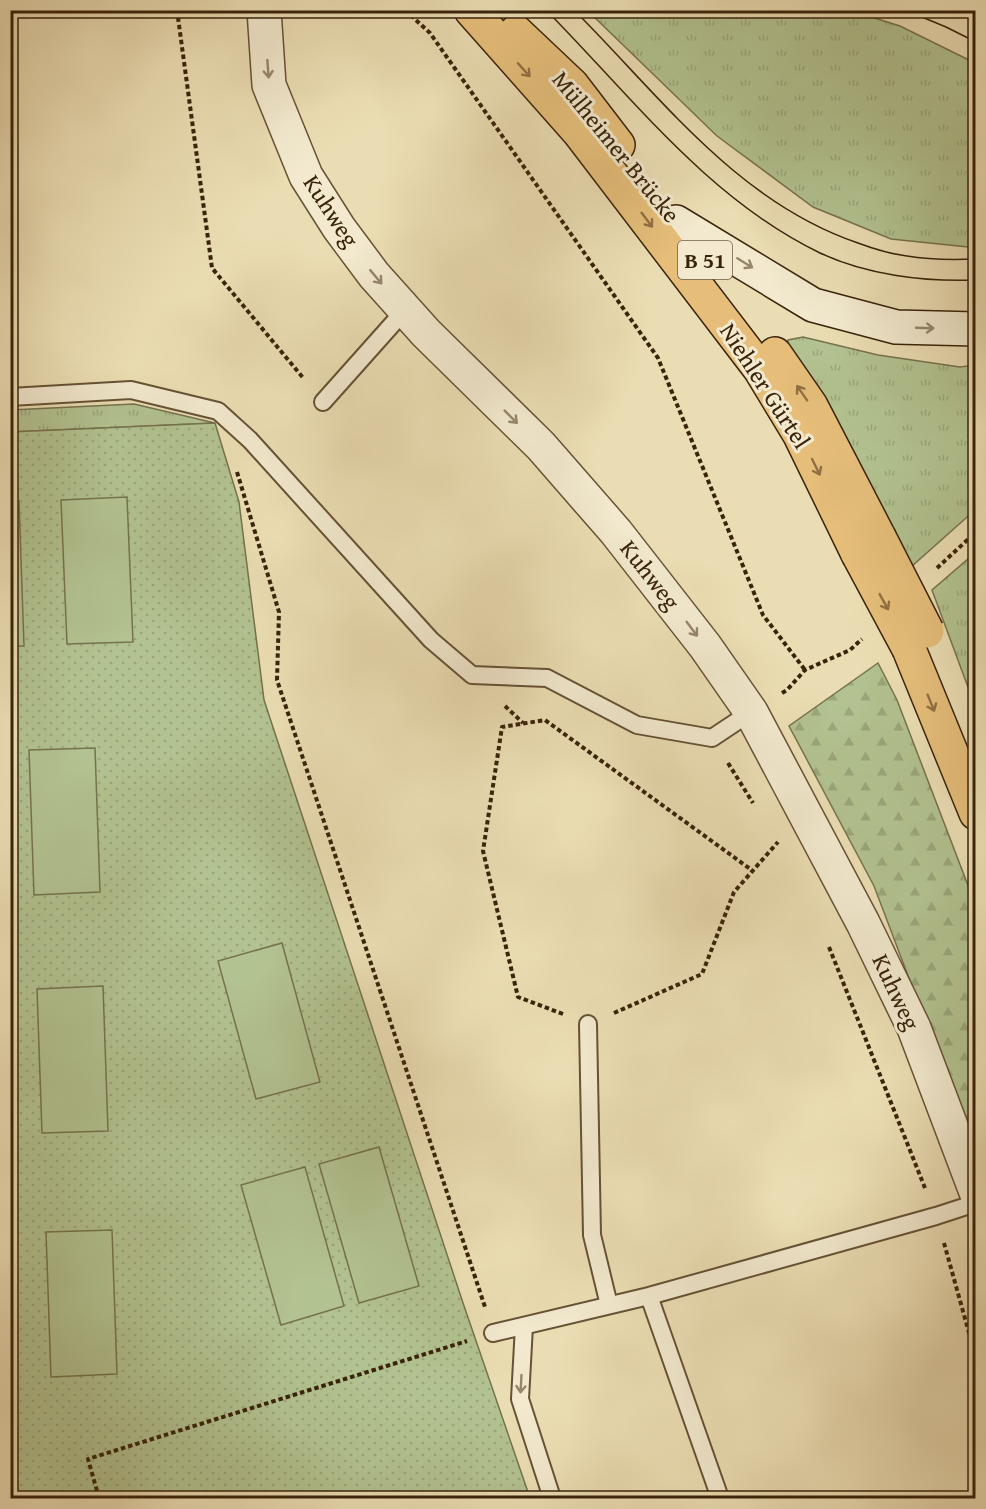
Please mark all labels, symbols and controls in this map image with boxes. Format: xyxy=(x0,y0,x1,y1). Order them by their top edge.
one-way arrow xyxy=(263,58,274,78)
one-way arrow xyxy=(517,62,531,77)
street label: Mülheimer Brücke xyxy=(544,63,689,230)
street label: Kuhweg xyxy=(295,167,368,254)
one-way arrow xyxy=(641,212,653,228)
road number: B 51 xyxy=(678,241,732,279)
one-way arrow xyxy=(736,257,753,269)
one-way arrow xyxy=(370,268,383,284)
street label: Niehler Gürtel xyxy=(712,316,819,456)
one-way arrow xyxy=(914,322,934,334)
one-way arrow xyxy=(796,386,808,402)
one-way arrow xyxy=(504,410,519,424)
one-way arrow xyxy=(811,458,822,476)
street label: Kuhweg xyxy=(612,532,689,617)
one-way arrow xyxy=(879,592,890,610)
one-way arrow xyxy=(686,620,699,636)
one-way arrow xyxy=(926,693,937,712)
street label: Kuhweg xyxy=(864,948,929,1036)
one-way arrow xyxy=(516,1374,527,1394)

